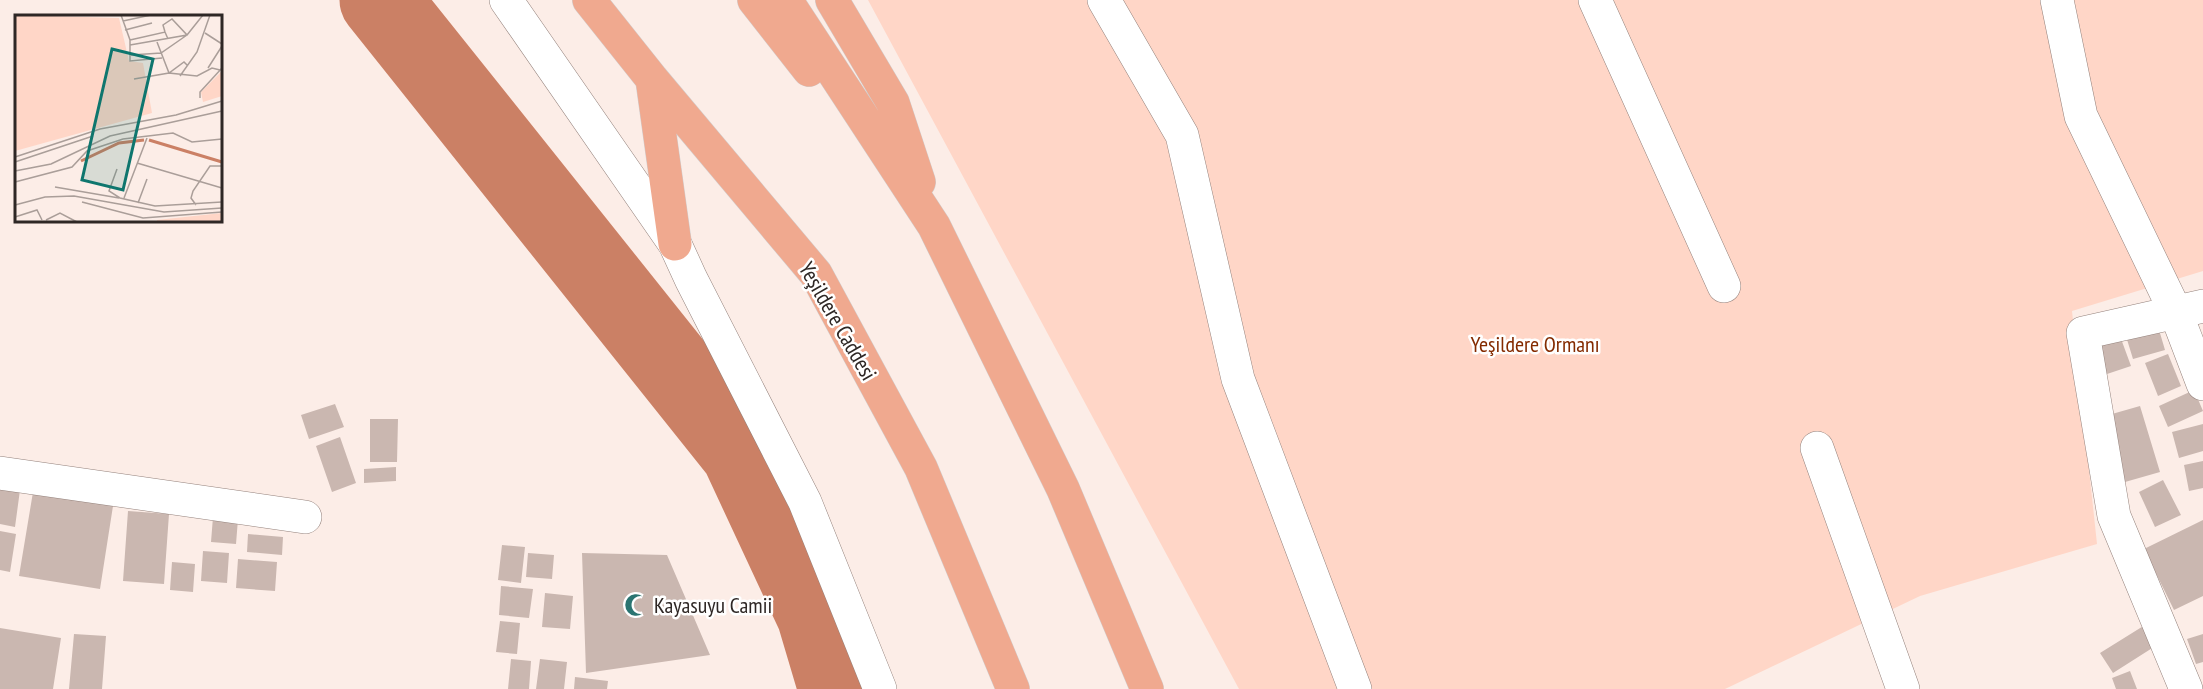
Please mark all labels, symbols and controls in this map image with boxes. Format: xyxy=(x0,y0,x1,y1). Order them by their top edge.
inset map xyxy=(15,15,222,222)
street label: Yeşildere Caddesi xyxy=(793,257,883,385)
park label: Yeşildere Ormanı xyxy=(1471,330,1599,358)
place label: Kayasuyu Camii xyxy=(654,591,772,619)
mosque icon: Kayasuyu Camii xyxy=(623,592,649,618)

